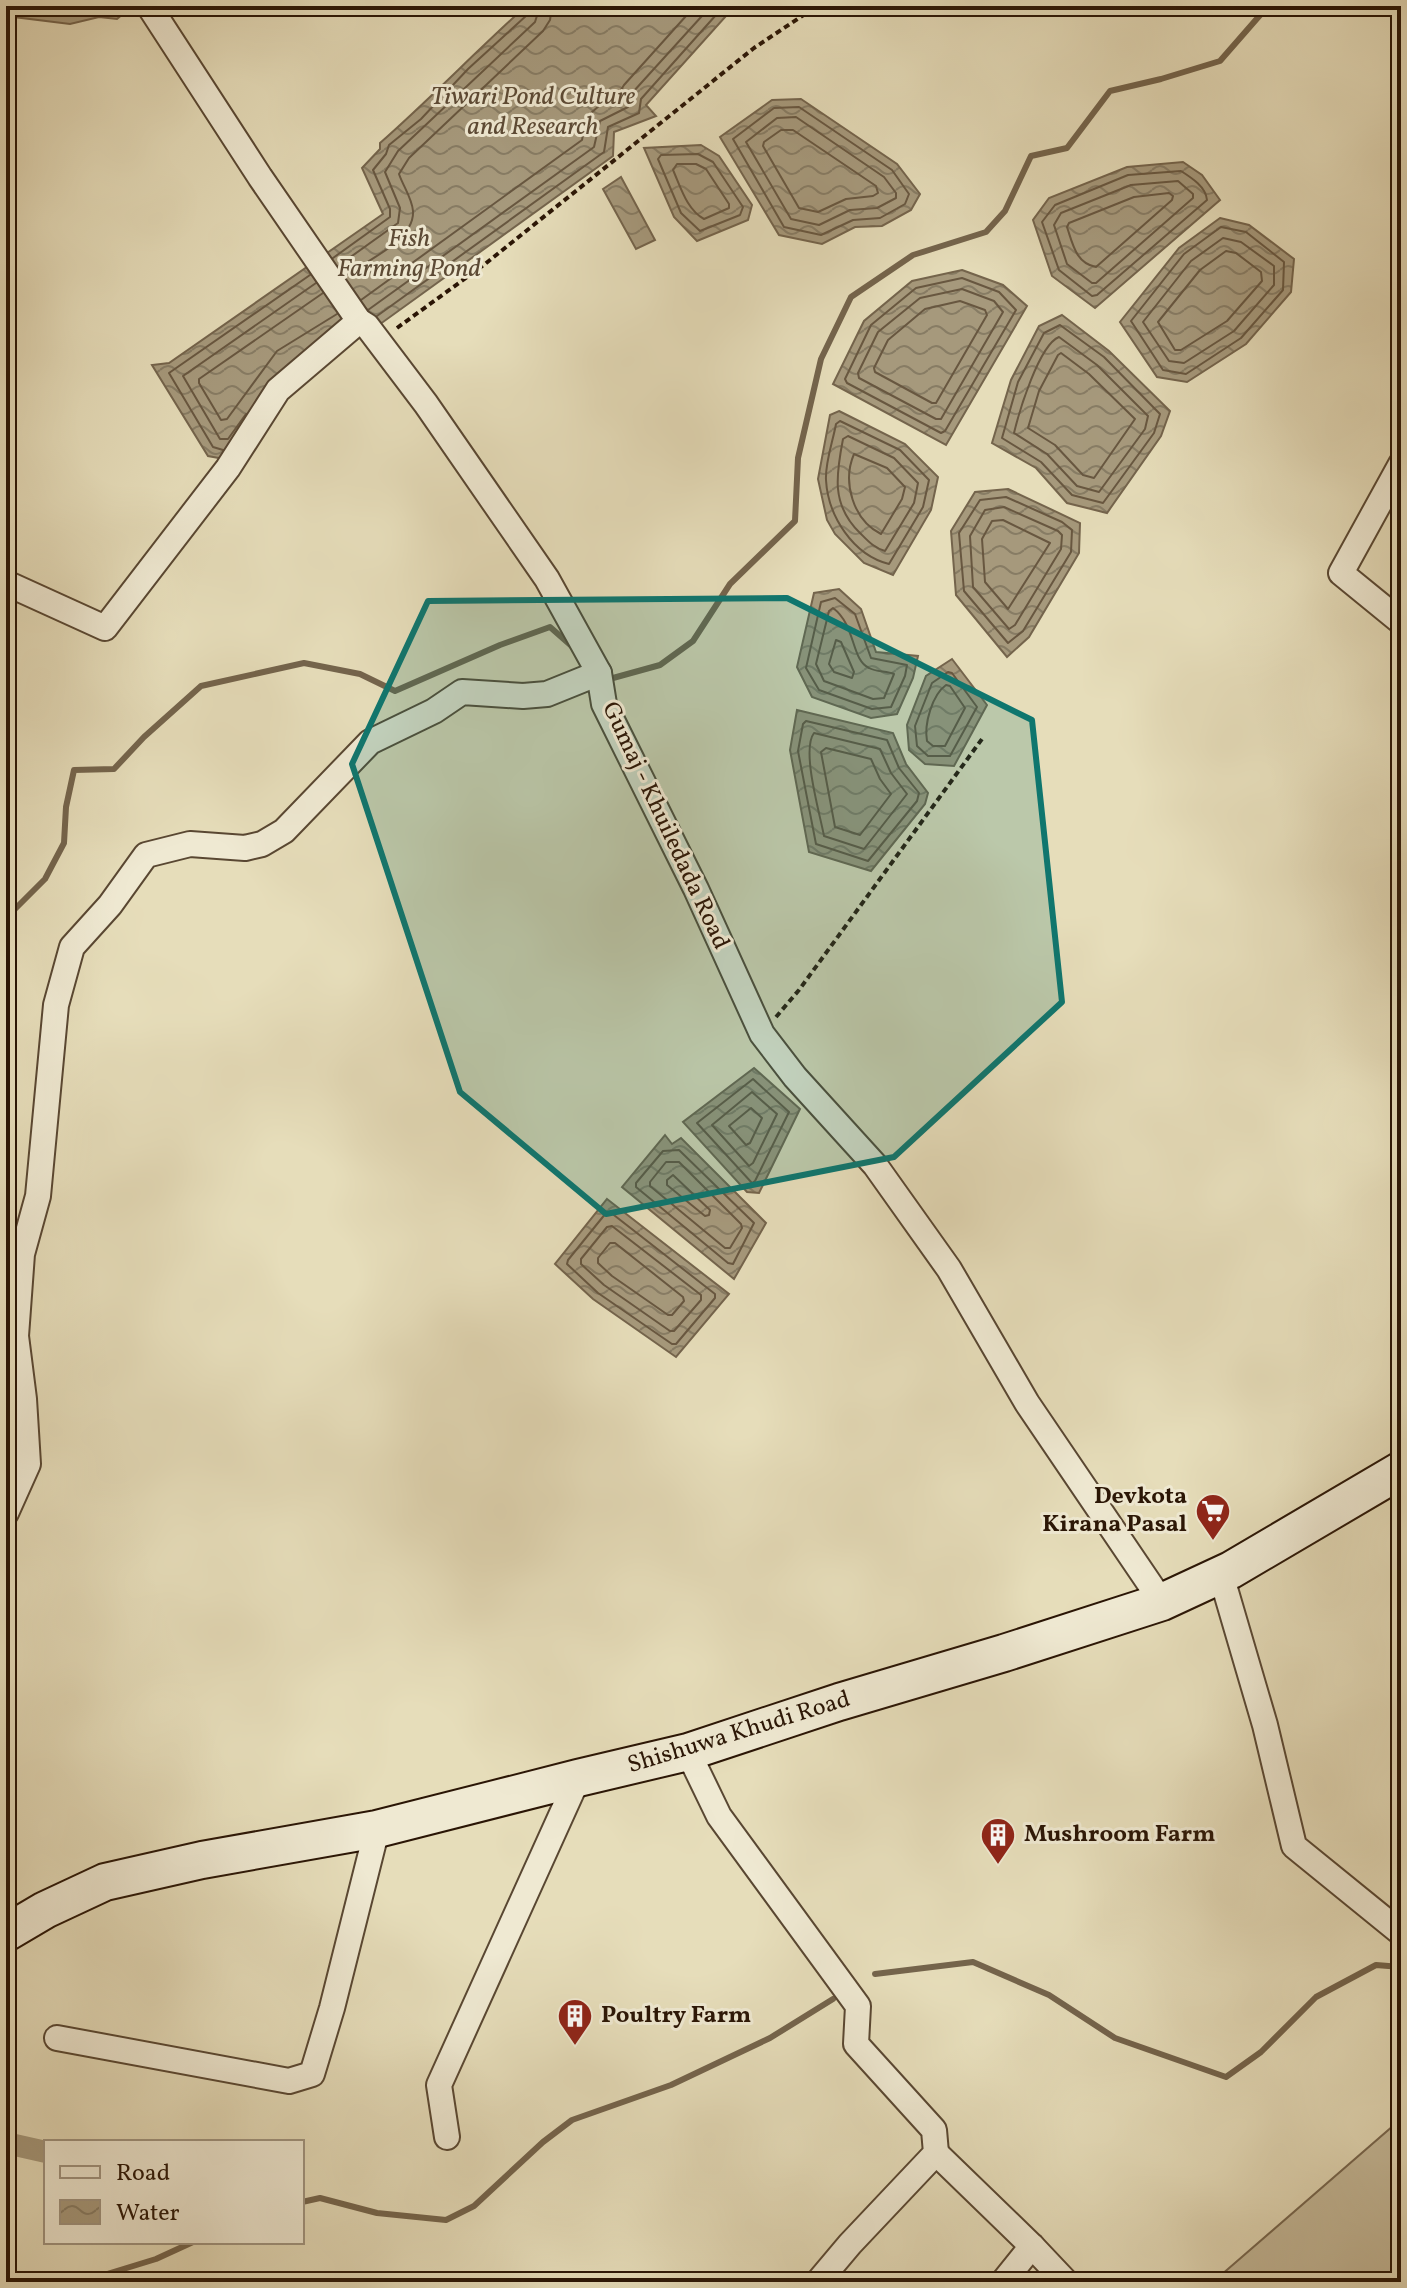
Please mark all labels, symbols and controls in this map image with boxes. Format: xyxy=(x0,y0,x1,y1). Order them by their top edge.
water label: Tiwari Pond Culture and Research xyxy=(431,79,636,145)
water label: Fish Farming Pond xyxy=(337,221,481,287)
street label: Gumaj - Khuiledada Road xyxy=(593,697,737,955)
place label: Devkota Kirana Pasal xyxy=(1042,1480,1187,1542)
supermarket icon: Devkota Kirana Pasal xyxy=(1194,1492,1232,1542)
street label: Shishuwa Khudi Road xyxy=(623,1683,855,1783)
building icon: Mushroom Farm xyxy=(979,1816,1017,1866)
place label: Mushroom Farm xyxy=(1024,1818,1215,1852)
building icon: Poultry Farm xyxy=(556,1997,594,2047)
place label: Poultry Farm xyxy=(601,1999,751,2033)
legend xyxy=(44,2140,304,2244)
text: Road xyxy=(116,2157,170,2191)
text: Water xyxy=(116,2197,180,2231)

